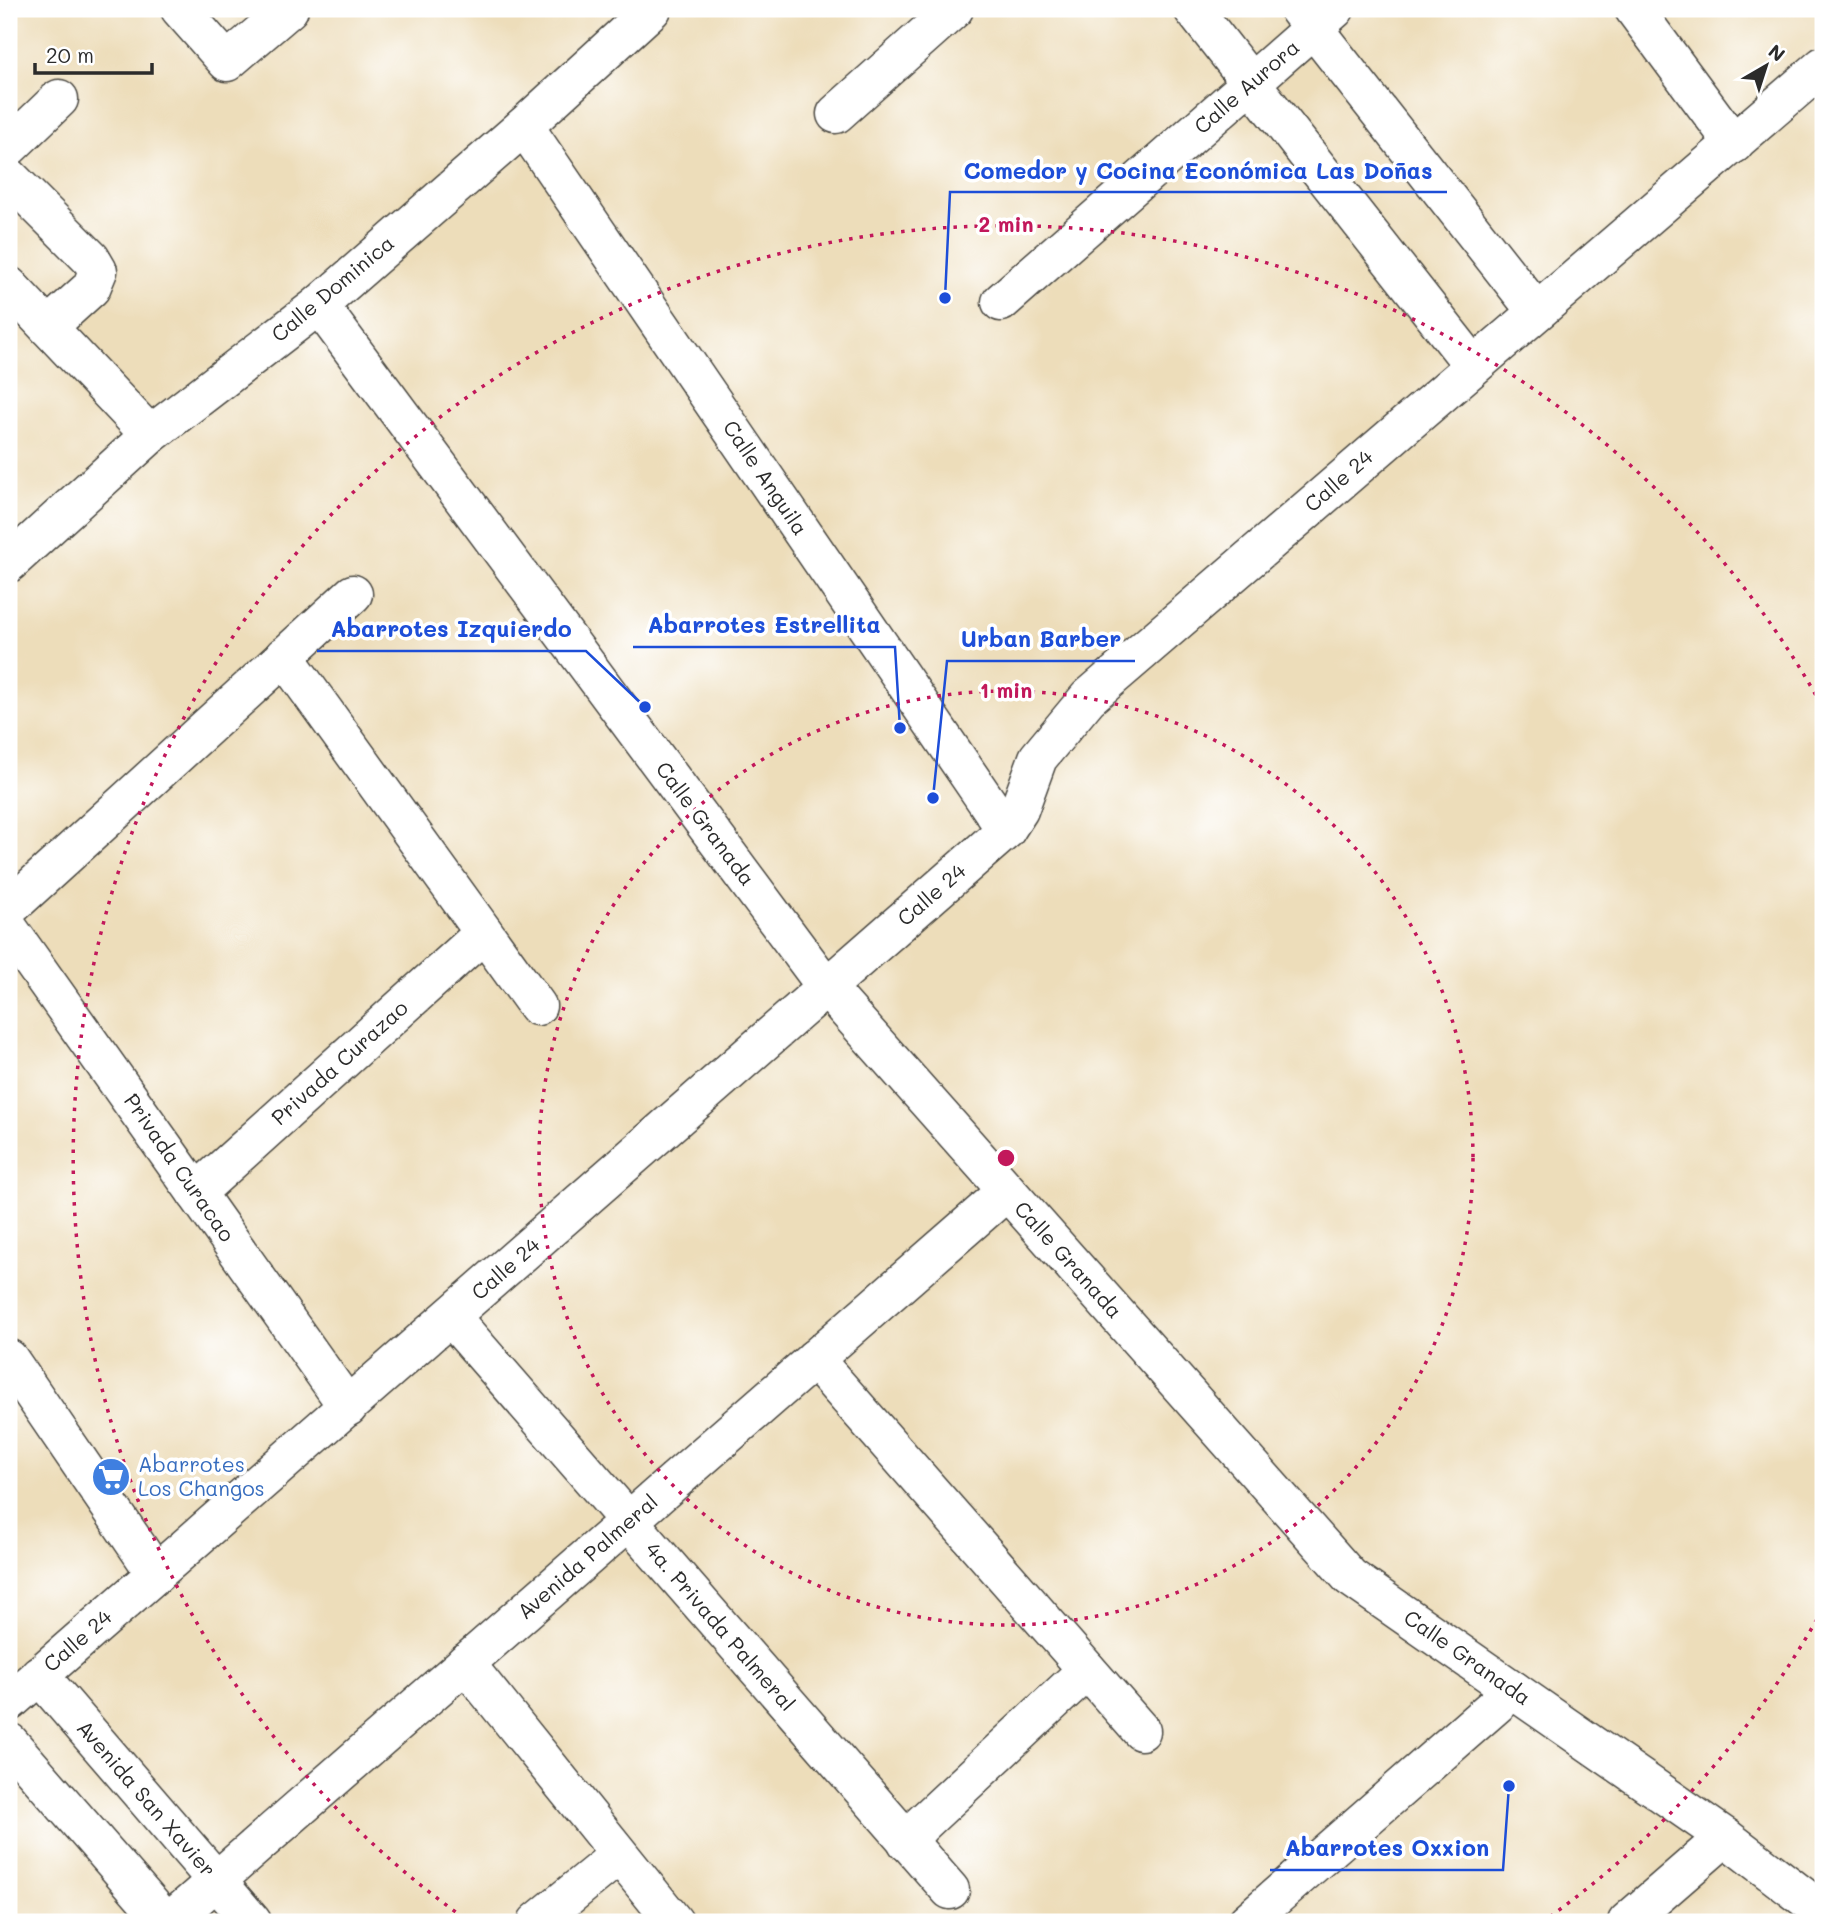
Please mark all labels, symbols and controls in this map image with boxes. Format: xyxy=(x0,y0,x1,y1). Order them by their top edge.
scale bar xyxy=(35,32,152,76)
north arrow xyxy=(1730,32,1800,102)
street label: Calle Aurora xyxy=(1188,33,1304,139)
text: N xyxy=(1764,38,1790,67)
text: 20 m xyxy=(46,41,94,68)
callout: Comedor y Cocina Económica Las Doñas xyxy=(950,148,1447,192)
text: Comedor y Cocina Económica Las Doñas xyxy=(963,155,1433,185)
text: 2 min xyxy=(978,210,1034,237)
street label: Calle Dominica xyxy=(265,229,399,347)
street label: Calle Anguila xyxy=(718,415,815,540)
street label: Calle 24 xyxy=(1298,442,1378,517)
callout: Abarrotes Estrellita xyxy=(633,603,895,647)
callout: Abarrotes Izquierdo xyxy=(317,607,586,651)
text: Abarrotes Estrellita xyxy=(647,609,881,639)
text: Abarrotes Izquierdo xyxy=(330,613,572,643)
callout: Urban Barber xyxy=(947,617,1135,661)
text: Urban Barber xyxy=(961,623,1121,653)
text: 1 min xyxy=(980,676,1032,703)
street label: Calle Granada xyxy=(651,756,762,891)
street label: Calle 24 xyxy=(891,856,971,931)
street label: Privada Curazao xyxy=(265,993,413,1130)
street label: Privada Curacao xyxy=(119,1088,242,1247)
centre of rings xyxy=(994,1146,1018,1170)
street label: Calle Granada xyxy=(1009,1195,1129,1323)
street label: Calle 24 xyxy=(465,1230,545,1305)
place label: Abarrotes Los Changos xyxy=(138,1450,265,1501)
supermarket icon: Abarrotes Los Changos xyxy=(90,1456,132,1498)
street label: Avenida Palmeral xyxy=(511,1487,663,1624)
street label: 4a. Privada Palmeral xyxy=(640,1536,802,1716)
street label: Calle 24 xyxy=(37,1602,117,1677)
street label: Calle Granada xyxy=(1399,1603,1536,1710)
street label: Avenida San Xavier xyxy=(72,1714,223,1882)
callout: Abarrotes Oxxion xyxy=(1270,1826,1503,1870)
text: Abarrotes Oxxion xyxy=(1285,1832,1489,1862)

